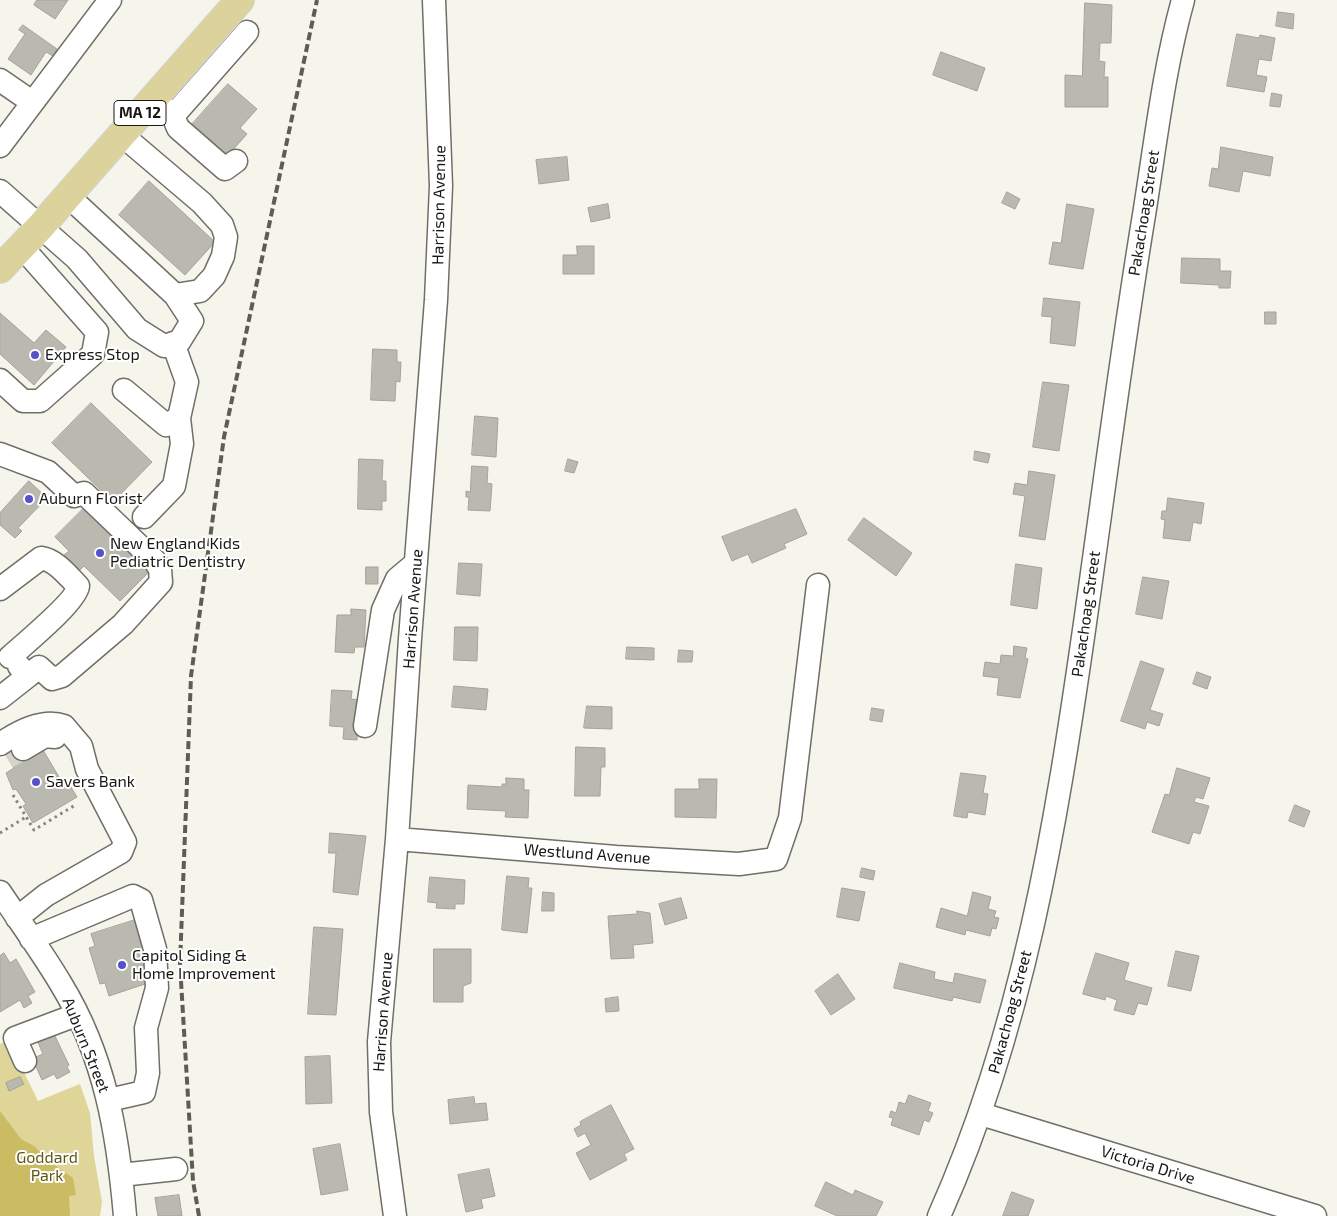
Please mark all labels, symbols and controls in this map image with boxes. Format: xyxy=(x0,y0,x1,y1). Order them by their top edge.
road number: MA 12 xyxy=(114,100,166,126)
street label: Harrison Avenue xyxy=(428,145,450,265)
street label: Pakachoag Street xyxy=(1125,149,1163,277)
place label: Express Stop xyxy=(45,345,140,365)
marker: Express Stop xyxy=(29,349,41,361)
place label: Auburn Florist xyxy=(39,489,143,509)
marker: Auburn Florist xyxy=(23,493,35,505)
place label: New England Kids Pediatric Dentistry xyxy=(110,534,245,572)
marker: New England Kids Pediatric Dentistry xyxy=(94,547,106,559)
street label: Harrison Avenue xyxy=(399,548,427,670)
street label: Pakachoag Street xyxy=(1068,550,1104,678)
place label: Savers Bank xyxy=(46,772,135,792)
marker: Savers Bank xyxy=(30,776,42,788)
street label: Westlund Avenue xyxy=(523,840,651,868)
place label: Capitol Siding & Home Improvement xyxy=(132,946,276,984)
street label: Pakachoag Street xyxy=(984,948,1036,1076)
street label: Harrison Avenue xyxy=(369,951,397,1073)
marker: Capitol Siding & Home Improvement xyxy=(116,959,128,971)
street label: Auburn Street xyxy=(58,995,114,1095)
street label: Victoria Drive xyxy=(1099,1142,1197,1188)
park label: Goddard Park xyxy=(16,1148,78,1186)

